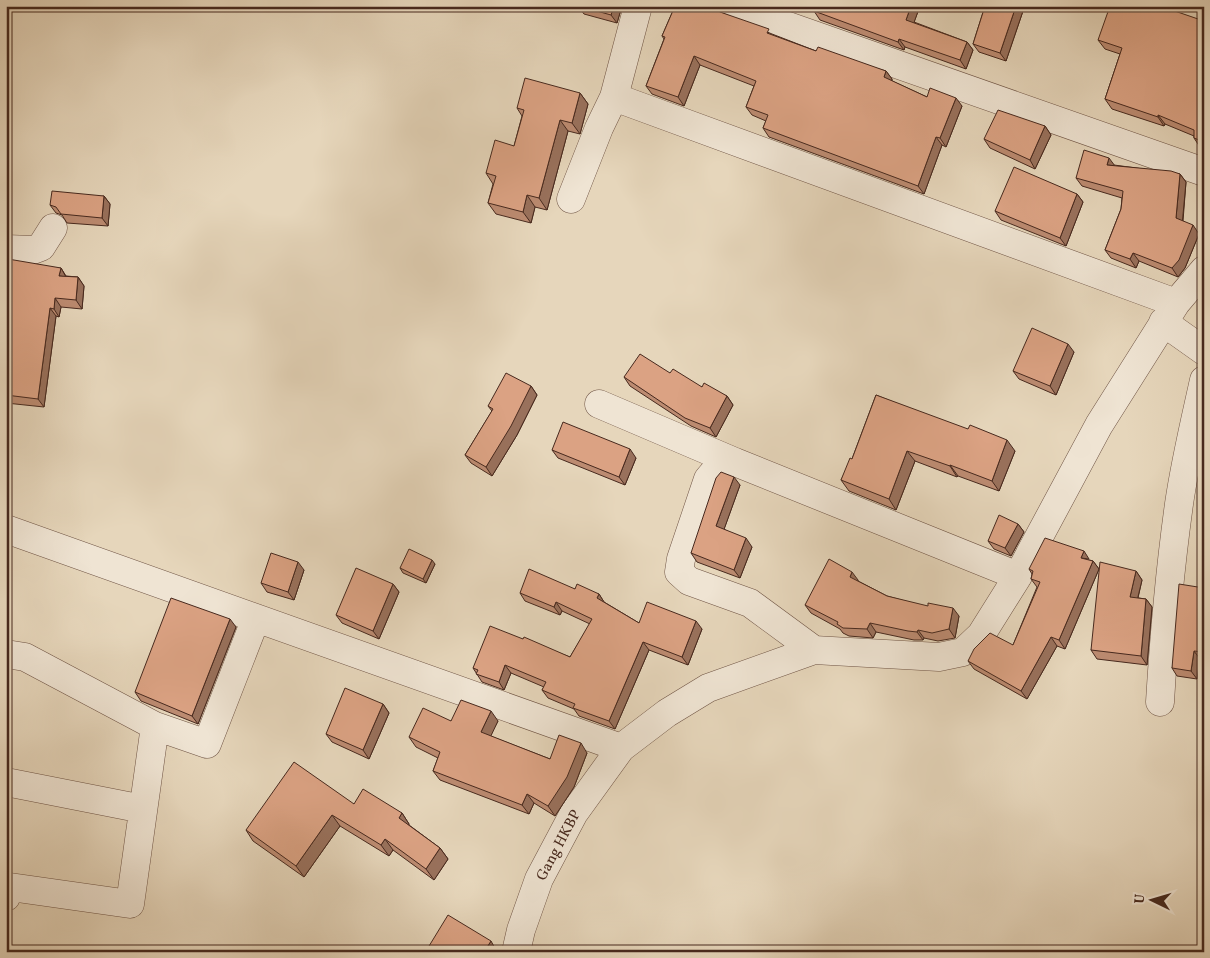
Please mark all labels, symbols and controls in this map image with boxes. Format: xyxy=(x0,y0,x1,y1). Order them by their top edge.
street label: Gang HKBP xyxy=(532,806,587,885)
north arrow xyxy=(1128,876,1178,926)
text: U xyxy=(1131,893,1150,905)

